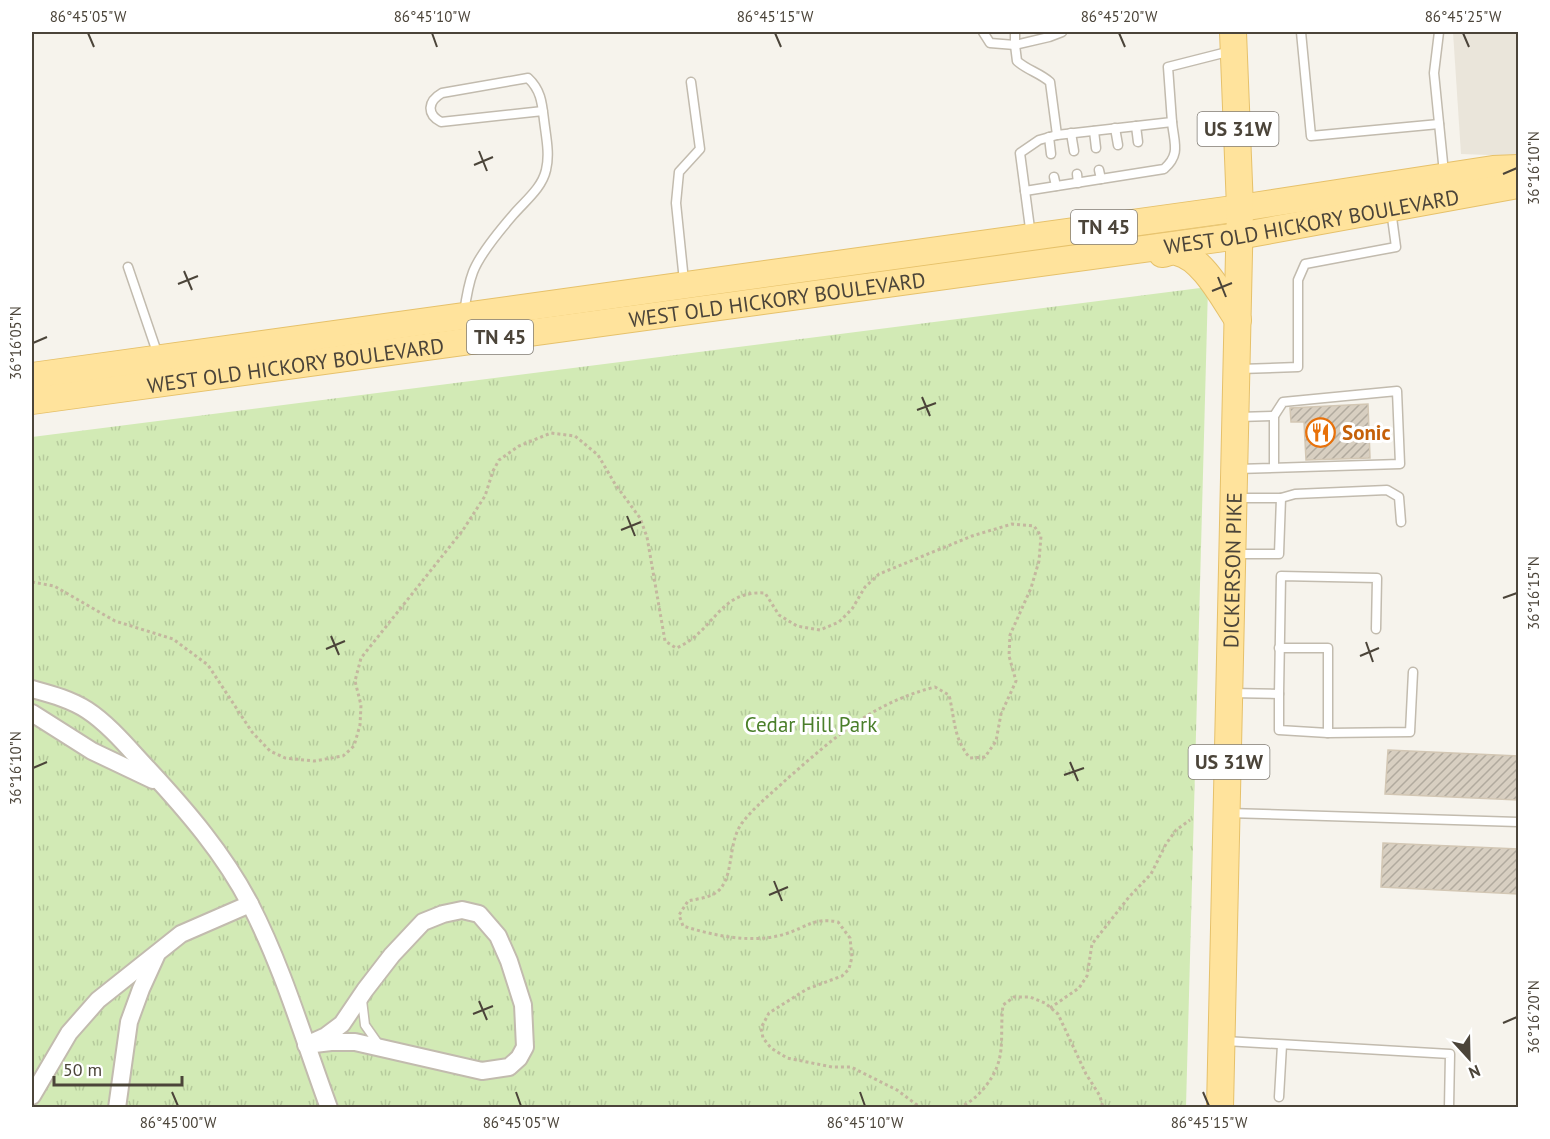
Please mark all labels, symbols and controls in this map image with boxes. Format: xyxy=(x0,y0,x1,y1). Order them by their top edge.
text: 86°45'05"W xyxy=(50,7,127,26)
text: 86°45'10"W xyxy=(394,7,471,26)
text: 86°45'15"W xyxy=(737,7,814,26)
text: 86°45'20"W xyxy=(1081,7,1158,26)
text: 86°45'25"W xyxy=(1425,7,1502,26)
road number: US 31W xyxy=(1198,112,1278,146)
text: 36°16'10"N xyxy=(1524,131,1543,205)
street label: WEST OLD HICKORY BOULEVARD xyxy=(1162,183,1461,260)
road number: TN 45 xyxy=(1071,210,1137,244)
street label: WEST OLD HICKORY BOULEVARD xyxy=(627,266,927,333)
text: 36°16'05"N xyxy=(6,306,25,380)
road number: TN 45 xyxy=(467,320,533,354)
street label: WEST OLD HICKORY BOULEVARD xyxy=(145,331,446,399)
restaurant icon: Sonic xyxy=(1305,416,1337,448)
place label: Sonic xyxy=(1342,419,1391,446)
street label: DICKERSON PIKE xyxy=(1217,492,1247,648)
text: 36°16'15"N xyxy=(1524,556,1543,630)
park label: Cedar Hill Park xyxy=(745,711,877,738)
text: 36°16'10"N xyxy=(6,731,25,805)
road number: US 31W xyxy=(1188,745,1270,779)
text: 36°16'20"N xyxy=(1524,980,1543,1054)
north arrow xyxy=(1439,1028,1499,1088)
scale bar xyxy=(54,1049,182,1087)
text: 50 m xyxy=(63,1058,102,1081)
text: N xyxy=(1466,1061,1483,1083)
text: 86°45'00"W xyxy=(140,1113,217,1132)
text: 86°45'05"W xyxy=(483,1113,560,1132)
text: 86°45'10"W xyxy=(827,1113,904,1132)
text: 86°45'15"W xyxy=(1171,1113,1248,1132)

